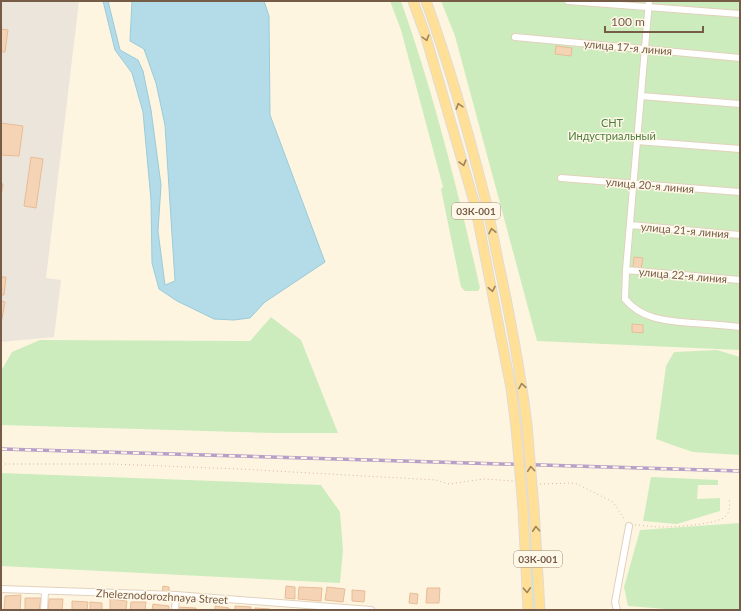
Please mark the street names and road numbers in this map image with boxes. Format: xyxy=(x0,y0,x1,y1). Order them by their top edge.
street label: улица 17-я линия xyxy=(583,37,673,57)
street label: улица 20-я линия xyxy=(605,175,695,195)
road number: 03К-001 xyxy=(452,203,500,219)
street label: улица 21-я линия xyxy=(640,220,730,240)
street label: улица 22-я линия xyxy=(638,265,728,285)
road number: 03К-001 xyxy=(514,551,562,567)
street label: Zheleznodorozhnaya Street xyxy=(96,586,228,606)

